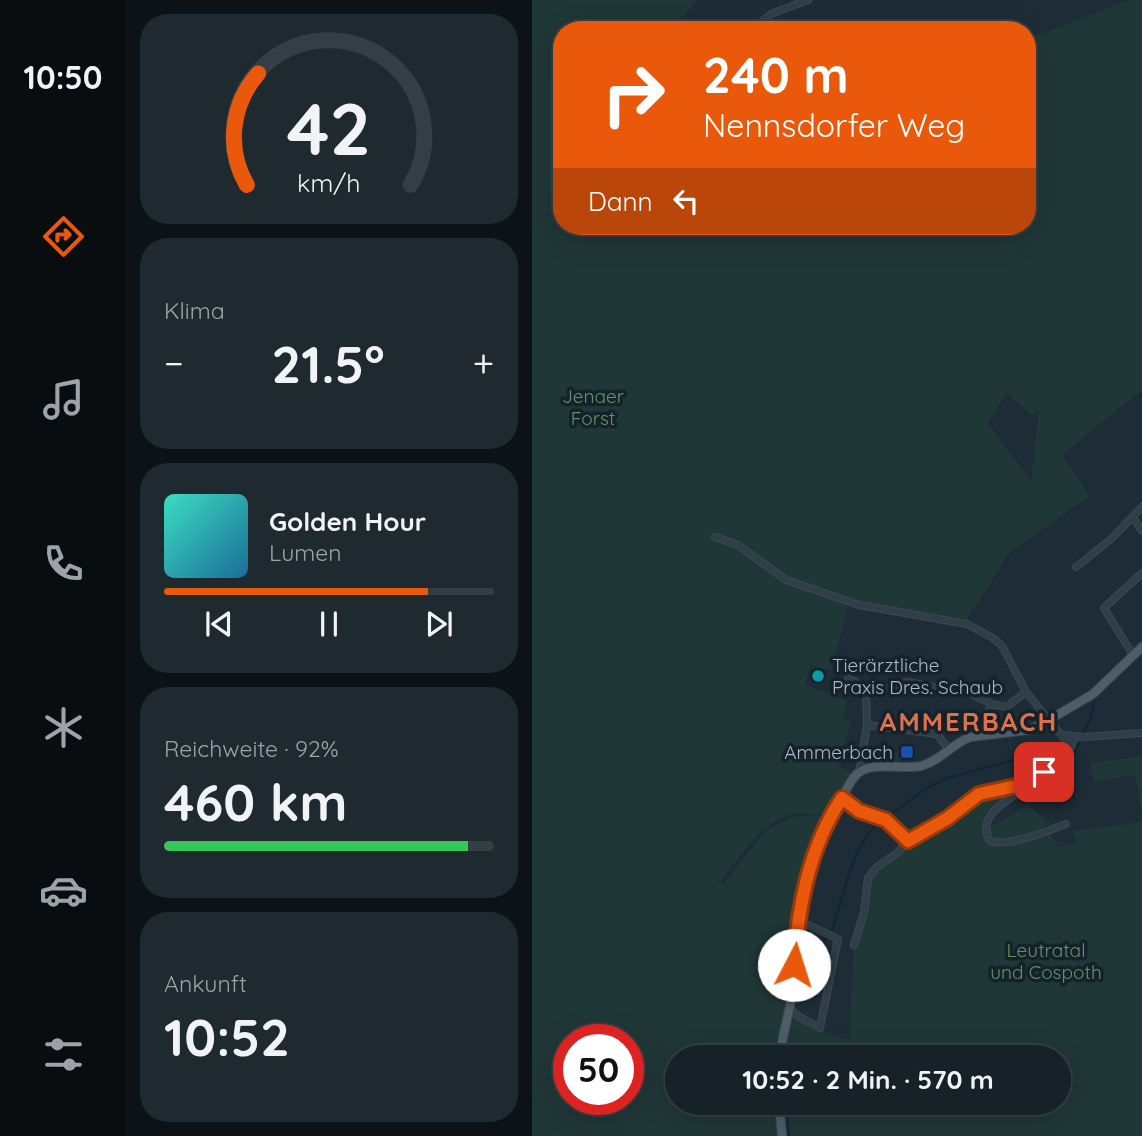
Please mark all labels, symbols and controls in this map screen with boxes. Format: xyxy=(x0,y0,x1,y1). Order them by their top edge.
text: 240 m xyxy=(703,44,849,105)
icon: right xyxy=(588,49,679,140)
text: 10:50 xyxy=(24,57,102,97)
text: 42 xyxy=(287,83,371,174)
text: Nennsdorfer Weg xyxy=(703,105,965,145)
text: km/h xyxy=(297,167,361,198)
icon: left xyxy=(667,182,705,220)
text: Dann xyxy=(588,185,653,218)
icon: directions xyxy=(39,212,88,261)
text: Klima xyxy=(164,296,225,325)
text: 21.5° xyxy=(272,331,385,396)
text: − xyxy=(164,339,184,387)
text: + xyxy=(473,339,494,387)
icon: music xyxy=(39,375,88,424)
park label: Jenaer Forst xyxy=(562,384,625,430)
text: Golden Hour xyxy=(269,505,426,538)
text: Lumen xyxy=(269,538,342,567)
icon: phone xyxy=(39,539,88,588)
icon: previous xyxy=(200,605,238,643)
icon: pause xyxy=(310,605,348,643)
icon: next xyxy=(420,605,458,643)
place label: Tierärztliche Praxis Dres. Schaub xyxy=(832,653,1003,699)
marker: Tierärztliche Praxis Dres. Schaub xyxy=(810,668,826,684)
icon: climate xyxy=(39,703,88,752)
district label: AMMERBACH xyxy=(880,705,1058,738)
text: Reichweite · 92% xyxy=(164,734,339,763)
place label: Ammerbach xyxy=(784,740,893,764)
pin xyxy=(1014,742,1074,802)
marker: Ammerbach xyxy=(899,744,915,760)
icon: arrive xyxy=(1025,753,1063,791)
text: 460 km xyxy=(164,769,347,834)
icon: car xyxy=(39,866,88,915)
position arrow xyxy=(757,928,831,1002)
park label: Leutratal und Cospoth xyxy=(990,938,1102,984)
text: Ankunft xyxy=(164,969,247,998)
text: 10:52 xyxy=(164,1004,290,1069)
speed limit sign: 50 xyxy=(553,1024,644,1115)
icon: filters xyxy=(39,1030,88,1079)
text: 10:52 · 2 Min. · 570 m xyxy=(742,1063,994,1096)

